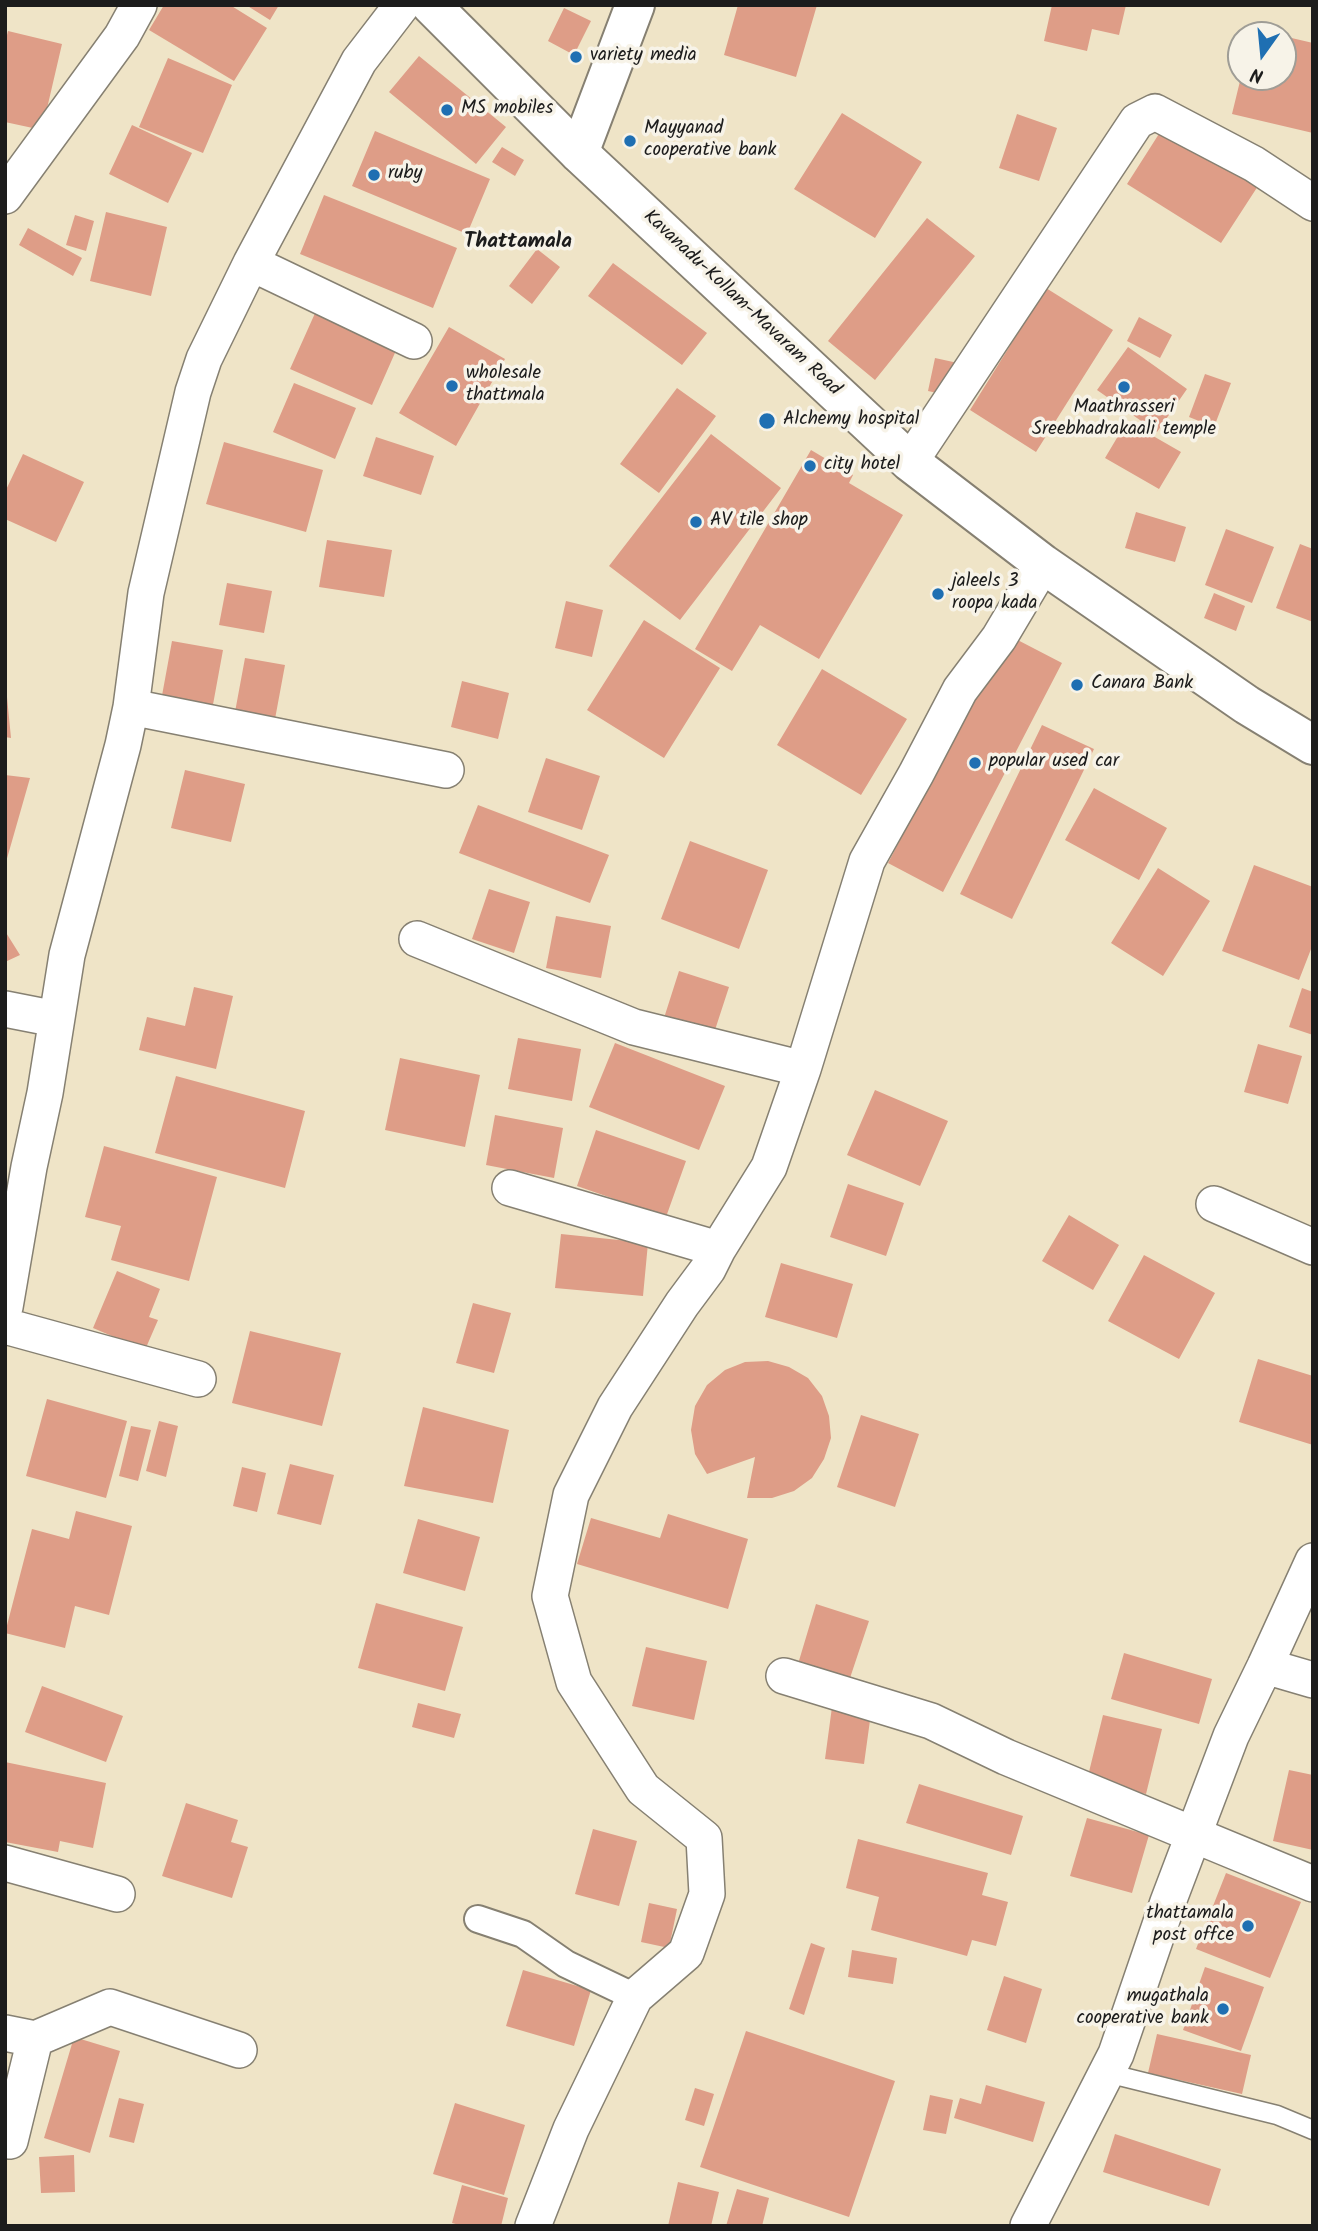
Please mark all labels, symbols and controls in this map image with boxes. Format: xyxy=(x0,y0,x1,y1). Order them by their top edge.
north arrow xyxy=(1227,21,1297,91)
place label: variety media xyxy=(590,46,697,68)
marker: variety media xyxy=(568,49,584,65)
text: N xyxy=(1247,58,1267,90)
place label: MS mobiles xyxy=(461,99,553,121)
marker: MS mobiles xyxy=(439,102,455,118)
place label: Mayyanad cooperative bank xyxy=(644,119,776,163)
marker: Mayyanad cooperative bank xyxy=(622,133,638,149)
place label: ruby xyxy=(388,164,422,186)
marker: ruby xyxy=(366,167,382,183)
street label: Kavanadu-Kollam-Mavaram Road xyxy=(637,206,845,402)
district label: Thattamala xyxy=(464,230,572,256)
place label: wholesale thattmala xyxy=(466,364,545,408)
marker: wholesale thattmala xyxy=(444,378,460,394)
marker: Maathrasseri Sreebhadrakaali temple xyxy=(1116,379,1132,395)
place label: Maathrasseri Sreebhadrakaali temple xyxy=(1032,398,1216,442)
place label: Alchemy hospital xyxy=(783,410,919,432)
marker: Alchemy hospital xyxy=(757,411,777,431)
place label: city hotel xyxy=(824,455,900,477)
marker: city hotel xyxy=(802,458,818,474)
place label: AV tile shop xyxy=(710,511,808,533)
marker: AV tile shop xyxy=(688,514,704,530)
place label: jaleels 3 roopa kada xyxy=(952,572,1037,616)
marker: jaleels 3 roopa kada xyxy=(930,586,946,602)
place label: Canara Bank xyxy=(1091,674,1193,696)
marker: Canara Bank xyxy=(1069,677,1085,693)
place label: popular used car xyxy=(989,752,1119,774)
marker: popular used car xyxy=(967,755,983,771)
place label: thattamala post offce xyxy=(1146,1904,1234,1948)
marker: thattamala post offce xyxy=(1240,1918,1256,1934)
place label: mugathala cooperative bank xyxy=(1077,1987,1209,2031)
marker: mugathala cooperative bank xyxy=(1215,2001,1231,2017)

